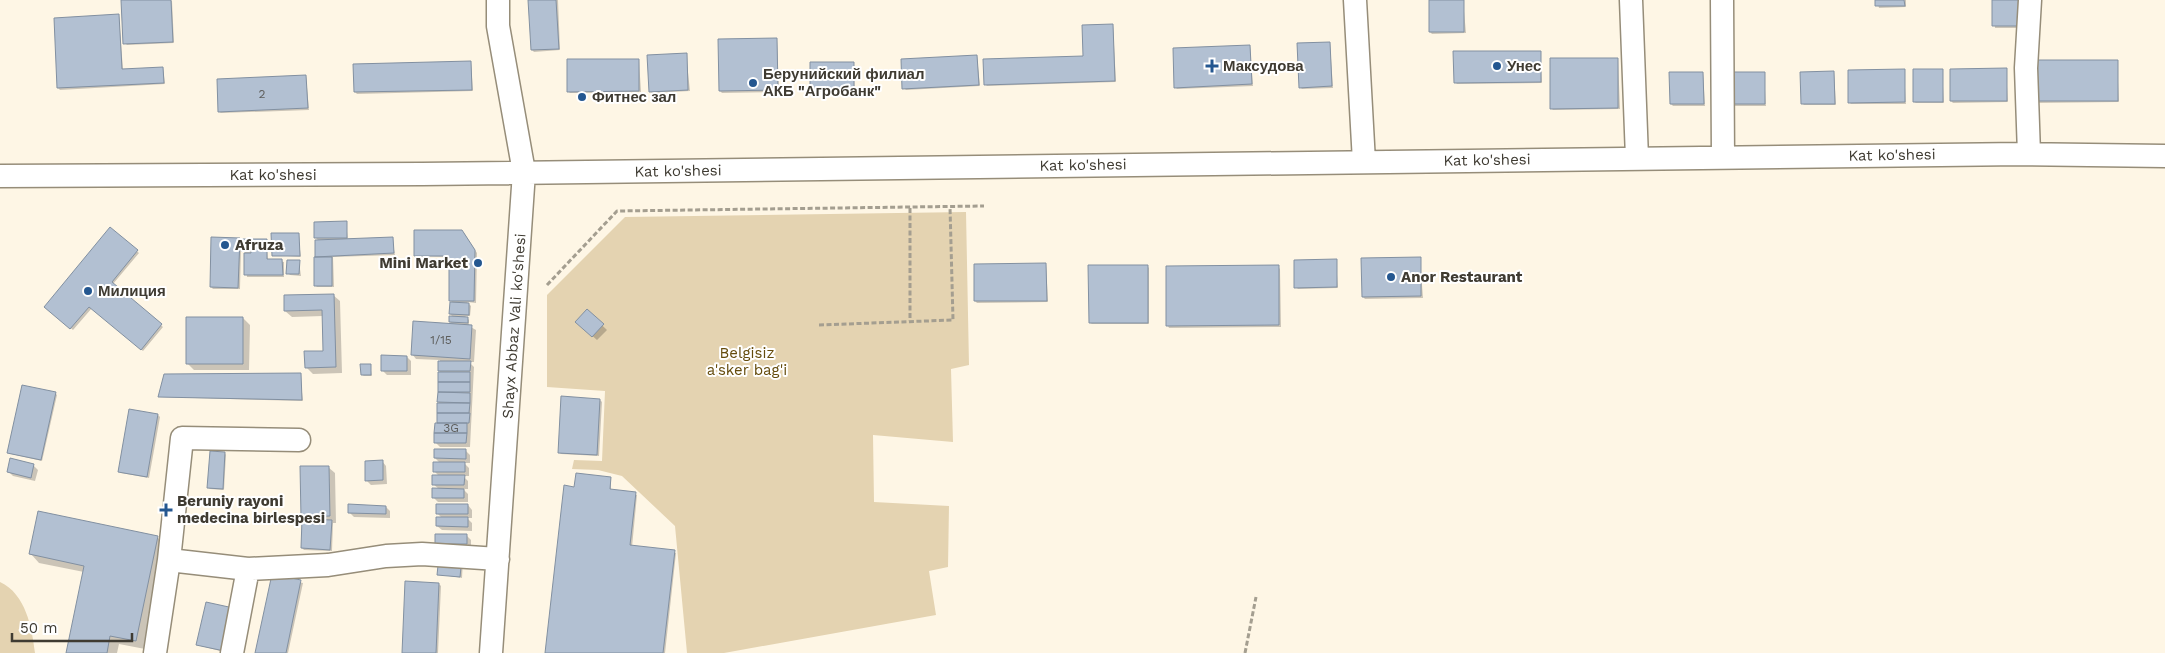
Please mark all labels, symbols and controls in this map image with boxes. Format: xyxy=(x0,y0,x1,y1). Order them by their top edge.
place label: Максудова xyxy=(1223,57,1304,75)
place label: Унес xyxy=(1507,57,1541,75)
marker: Максудова xyxy=(1205,59,1219,73)
marker: Унес xyxy=(1491,60,1503,72)
place label: Берунийский филиал АКБ "Агробанк" xyxy=(763,65,924,100)
marker: Берунийский филиал АКБ "Агробанк" xyxy=(747,77,759,89)
house number: 2 xyxy=(259,87,266,101)
place label: Фитнес зал xyxy=(592,88,676,106)
marker: Фитнес зал xyxy=(576,91,588,103)
street label: Kat ko'shesi xyxy=(1848,145,1936,165)
street label: Kat ko'shesi xyxy=(1443,150,1531,170)
street label: Kat ko'shesi xyxy=(1039,155,1127,175)
street label: Kat ko'shesi xyxy=(634,161,722,181)
street label: Kat ko'shesi xyxy=(229,166,317,184)
street label: Shayx Abbaz Vali ko'shesi xyxy=(499,233,529,419)
place label: Afruza xyxy=(235,236,284,254)
marker: Afruza xyxy=(219,239,231,251)
place label: Mini Market xyxy=(379,254,468,272)
marker: Mini Market xyxy=(472,257,484,269)
place label: Anor Restaurant xyxy=(1401,268,1523,286)
marker: Anor Restaurant xyxy=(1385,271,1397,283)
place label: Милиция xyxy=(98,282,166,300)
marker: Милиция xyxy=(82,285,94,297)
house number: 1/15 xyxy=(430,333,452,347)
park label: Belgisiz a'sker bag'i xyxy=(707,344,787,379)
house number: 3G xyxy=(443,421,459,435)
place label: Beruniy rayoni medecina birlespesi xyxy=(177,492,325,527)
marker: Beruniy rayoni medecina birlespesi xyxy=(159,503,173,517)
scale bar xyxy=(12,610,132,642)
text: 50 m xyxy=(20,619,57,637)

